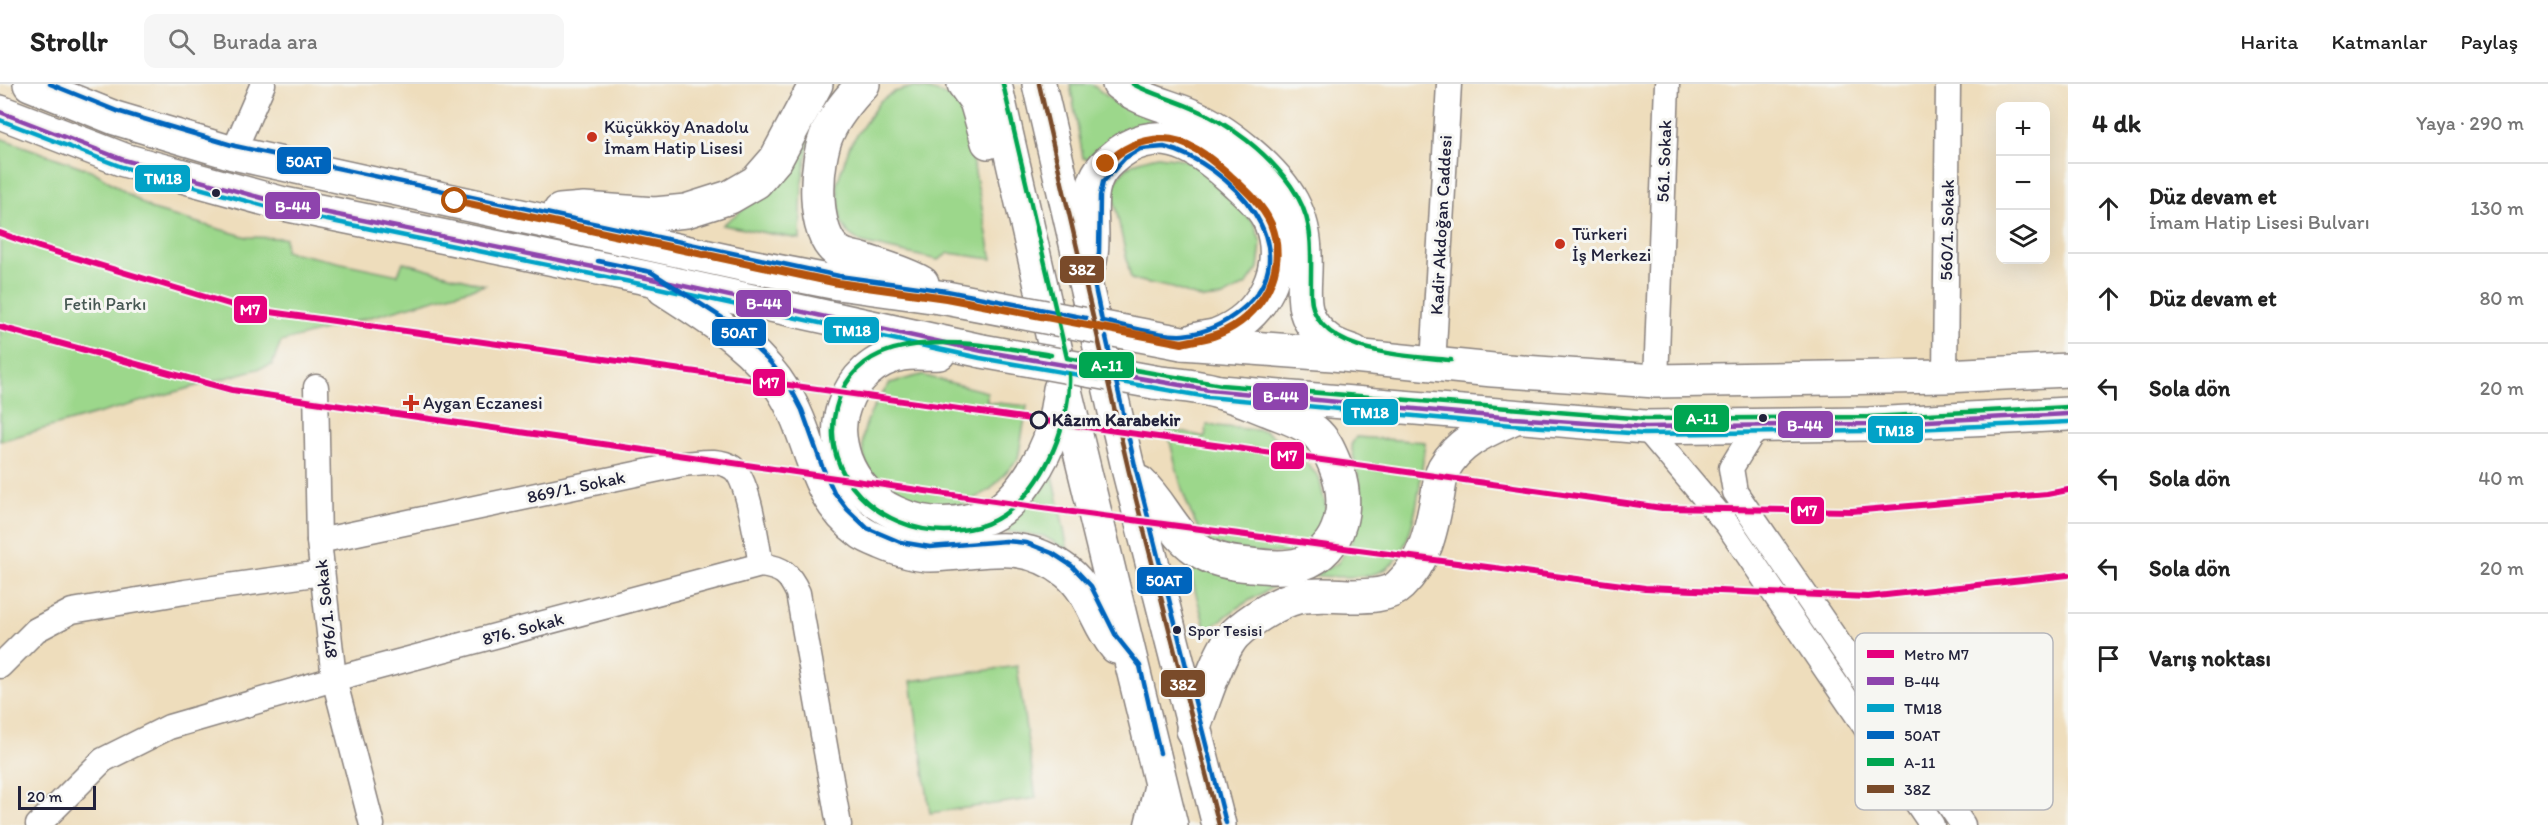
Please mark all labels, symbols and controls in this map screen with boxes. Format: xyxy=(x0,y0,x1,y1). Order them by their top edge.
search box xyxy=(144,14,564,68)
text: Strollr xyxy=(30,24,108,58)
icon: search xyxy=(165,25,198,58)
text: Burada ara xyxy=(213,28,318,55)
text: Harita xyxy=(2240,29,2298,54)
text: Katmanlar xyxy=(2331,29,2427,54)
text: Paylaş xyxy=(2460,29,2518,54)
map controls xyxy=(1996,102,2050,264)
button: + xyxy=(1996,102,2050,156)
text: 4 dk xyxy=(2092,107,2141,139)
text: Yaya · 290 m xyxy=(2416,111,2524,135)
place label: Küçükköy Anadolu İmam Hatip Lisesi xyxy=(604,116,749,159)
street label: 561. Sokak xyxy=(1652,119,1676,203)
marker: Küçükköy Anadolu İmam Hatip Lisesi xyxy=(585,130,599,144)
street label: Kadir Akdoğan Caddesi xyxy=(1425,135,1457,315)
line badge: 50AT xyxy=(276,146,332,175)
route end xyxy=(1092,150,1118,176)
text: 50AT xyxy=(286,152,323,171)
button: − xyxy=(1996,156,2050,210)
line badge: TM18 xyxy=(134,164,191,193)
text: TM18 xyxy=(143,169,182,188)
street label: 560/1. Sokak xyxy=(1935,179,1959,281)
text: Düz devam et xyxy=(2149,183,2276,210)
unlabelled marker xyxy=(210,187,222,199)
route start xyxy=(441,187,467,213)
line badge: B-44 xyxy=(264,191,321,220)
icon: ahead xyxy=(2092,192,2125,225)
text: 130 m xyxy=(2470,196,2524,220)
text: B-44 xyxy=(275,197,311,216)
button: layers xyxy=(1996,210,2050,264)
text: İmam Hatip Lisesi Bulvarı xyxy=(2149,210,2370,234)
place label: Türkeri İş Merkezi xyxy=(1572,223,1651,266)
marker: Türkeri İş Merkezi xyxy=(1553,237,1567,251)
line badge: 38Z xyxy=(1059,255,1105,284)
text: 38Z xyxy=(1069,260,1096,279)
icon: ahead xyxy=(2092,282,2125,315)
text: Düz devam et xyxy=(2149,285,2276,312)
text: 80 m xyxy=(2479,286,2524,310)
line badge: B-44 xyxy=(735,289,792,318)
park label: Fetih Parkı xyxy=(64,293,146,315)
text: B-44 xyxy=(746,294,782,313)
line badge: M7 xyxy=(233,295,268,324)
text: M7 xyxy=(240,300,260,319)
line badge: TM18 xyxy=(823,316,880,344)
line badge: 50AT xyxy=(711,318,767,347)
text: TM18 xyxy=(832,321,871,340)
text: 50AT xyxy=(721,323,758,342)
line badge: A-11 xyxy=(1078,351,1135,379)
text: A-11 xyxy=(1090,356,1123,375)
line badge: M7 xyxy=(752,368,786,397)
icon: left xyxy=(2092,372,2125,405)
text: M7 xyxy=(759,373,779,392)
text: Sola dön xyxy=(2149,375,2230,402)
text: 20 m xyxy=(2480,376,2524,400)
line badge: B-44 xyxy=(1252,382,1309,411)
text: B-44 xyxy=(1263,387,1299,406)
place label: Aygan Eczanesi xyxy=(423,392,543,414)
marker: Aygan Eczanesi xyxy=(404,396,418,410)
line badge: TM18 xyxy=(1342,398,1399,426)
text: TM18 xyxy=(1350,403,1389,422)
line badge: A-11 xyxy=(1673,404,1730,433)
place label: Kâzım Karabekir xyxy=(1052,409,1182,431)
text: A-11 xyxy=(1685,409,1718,428)
line badge: B-44 xyxy=(1777,410,1834,439)
marker: Kâzım Karabekir xyxy=(1030,411,1048,429)
unlabelled marker xyxy=(1757,412,1769,424)
line badge: TM18 xyxy=(1867,415,1924,444)
text: B-44 xyxy=(1787,416,1823,435)
text: TM18 xyxy=(1875,421,1914,440)
line badge: M7 xyxy=(1270,441,1305,470)
text: M7 xyxy=(1277,446,1297,465)
icon: left xyxy=(2092,462,2125,495)
text: Sola dön xyxy=(2149,465,2230,492)
street label: 869/1. Sokak xyxy=(525,466,627,508)
text: 40 m xyxy=(2478,466,2524,490)
line badge: M7 xyxy=(1790,496,1825,525)
text: M7 xyxy=(1797,501,1817,520)
icon: left xyxy=(2092,552,2125,585)
text: Sola dön xyxy=(2149,555,2230,582)
text: 20 m xyxy=(2480,556,2524,580)
street label: 876/1. Sokak xyxy=(310,558,342,660)
line badge: 50AT xyxy=(1136,566,1193,595)
text: 50AT xyxy=(1146,571,1183,590)
street label: 876. Sokak xyxy=(480,608,566,650)
place label: Spor Tesisi xyxy=(1188,621,1262,640)
marker: Spor Tesisi xyxy=(1171,624,1183,636)
legend xyxy=(1855,633,2053,810)
icon: arrive xyxy=(2092,642,2125,675)
text: Metro M7 xyxy=(1904,645,1969,664)
text: Varış noktası xyxy=(2149,645,2271,672)
line badge: 38Z xyxy=(1160,669,1206,698)
text: B-44 xyxy=(1904,672,1940,691)
text: 38Z xyxy=(1170,675,1197,694)
text: TM18 xyxy=(1904,699,1942,718)
text: 50AT xyxy=(1904,726,1941,745)
text: A-11 xyxy=(1904,753,1936,772)
text: 38Z xyxy=(1904,780,1931,799)
scale bar xyxy=(18,783,96,810)
text: 20 m xyxy=(27,787,62,806)

